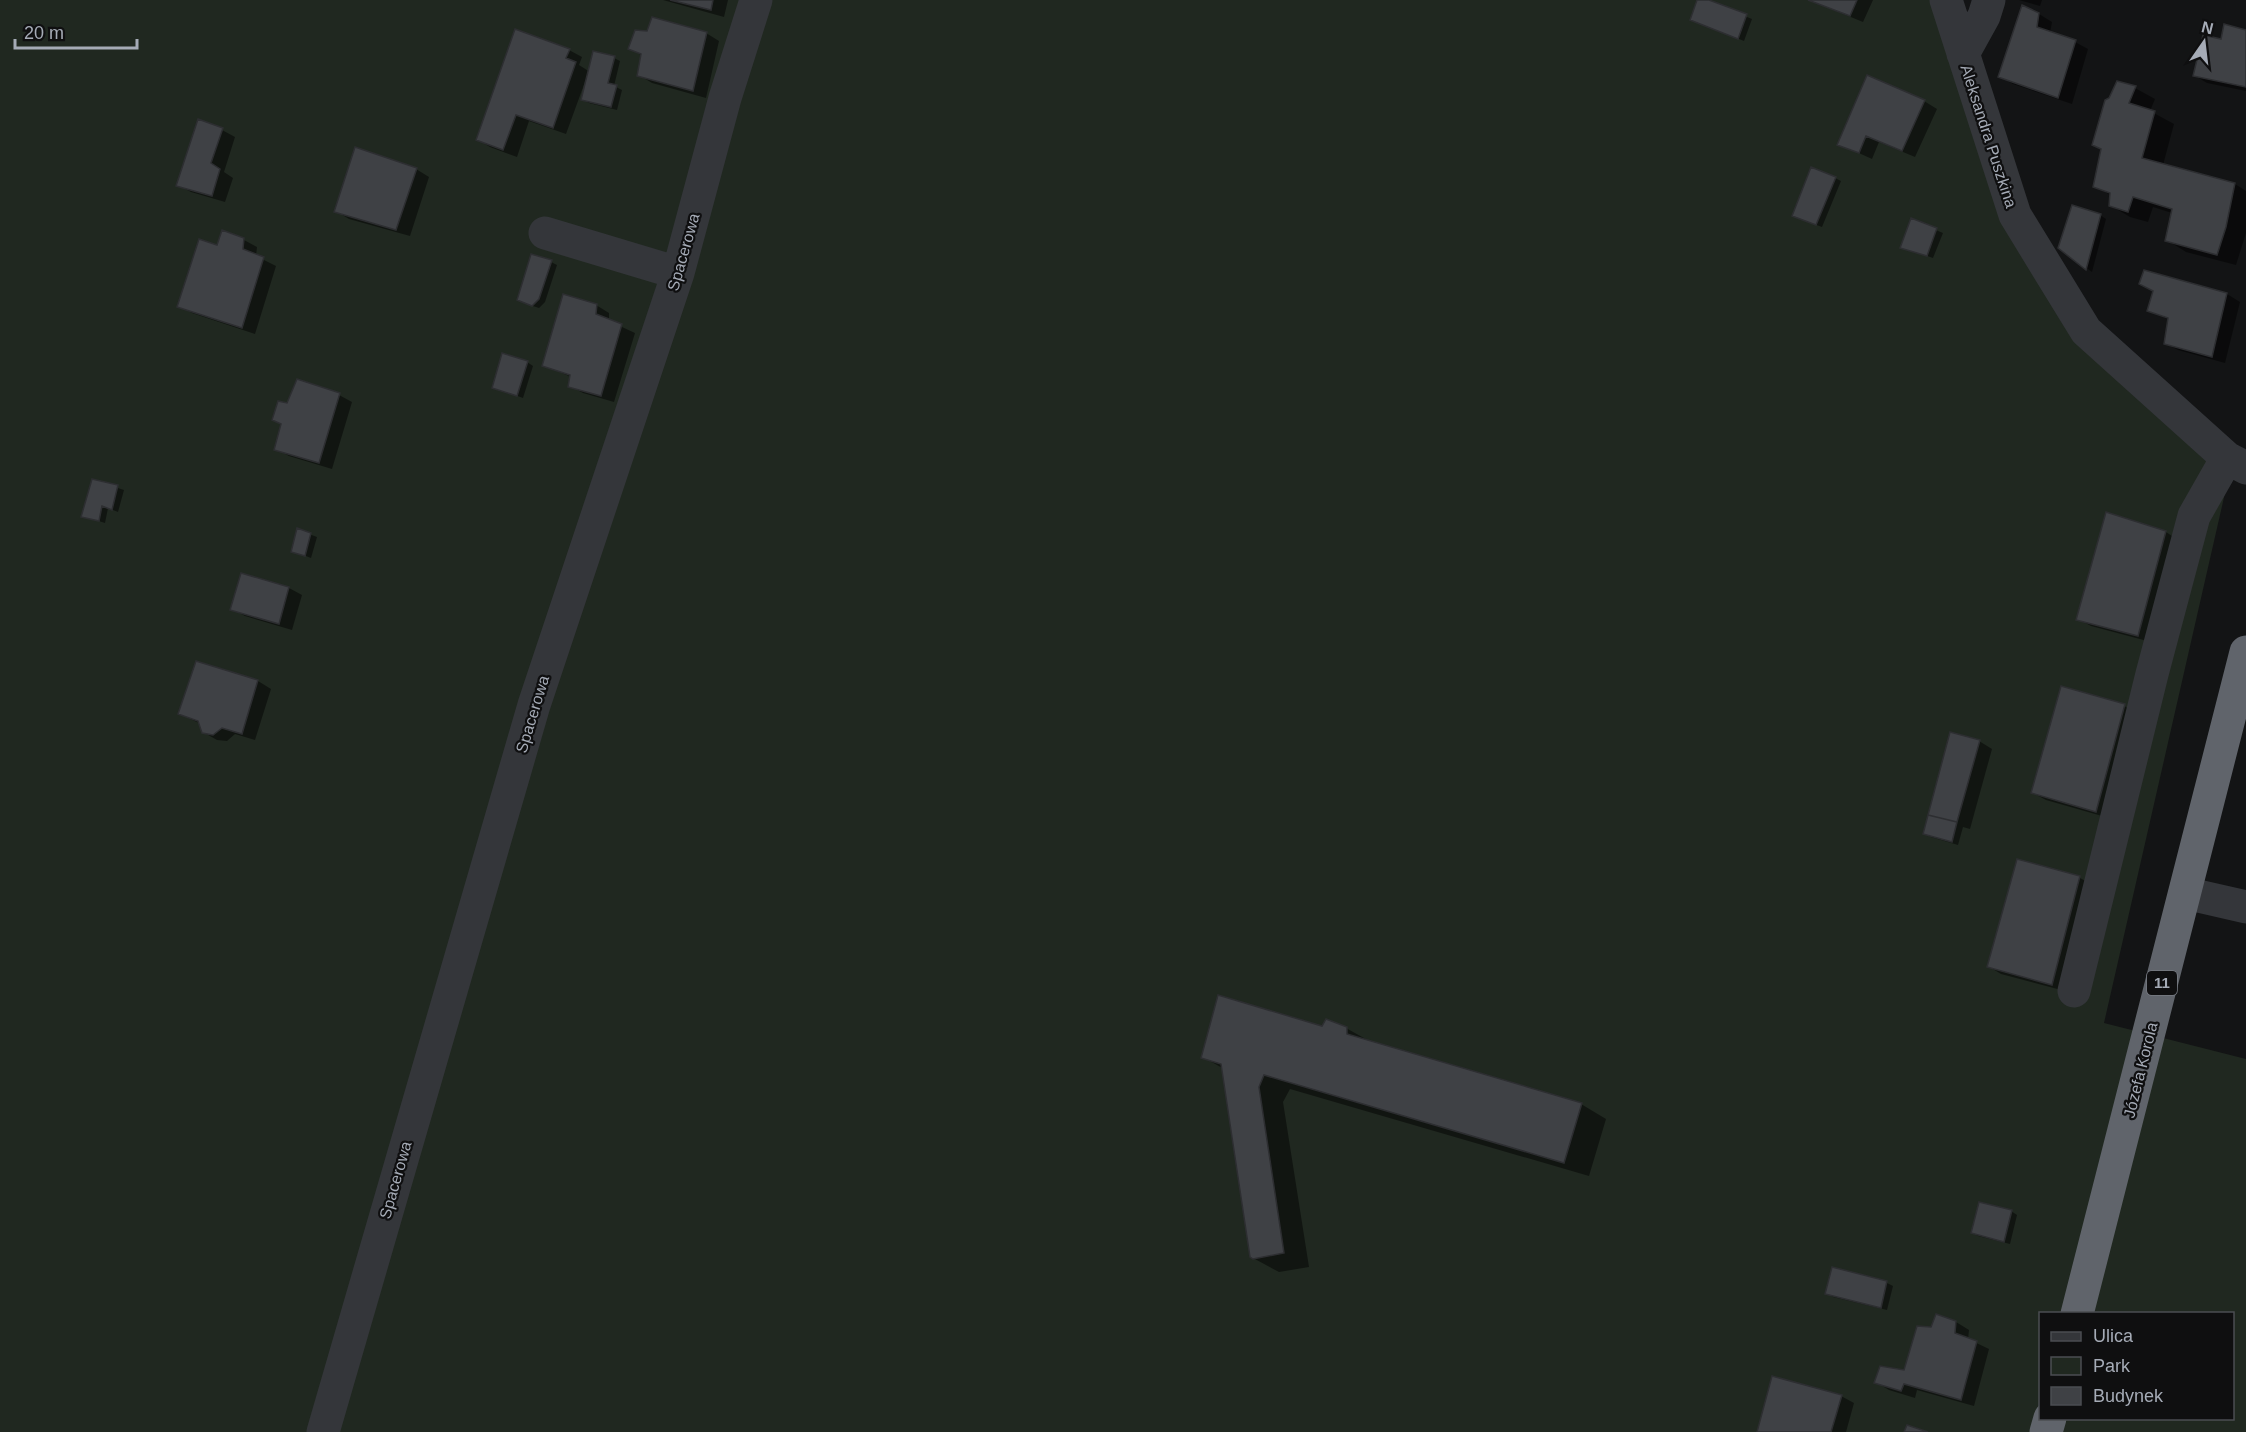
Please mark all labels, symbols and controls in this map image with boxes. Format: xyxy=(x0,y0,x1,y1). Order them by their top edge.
scale bar xyxy=(15,12,136,50)
north arrow xyxy=(2174,12,2234,72)
text: N xyxy=(2200,18,2215,38)
text: 20 m xyxy=(24,23,64,43)
street label: Aleksandra Puszkina xyxy=(1957,62,2020,210)
street label: Spacerowa xyxy=(664,211,703,293)
street label: Spacerowa xyxy=(513,673,552,755)
road number: 11 xyxy=(2147,971,2177,995)
street label: Józefa Korola xyxy=(2120,1021,2161,1120)
street label: Spacerowa xyxy=(376,1139,415,1221)
legend xyxy=(2039,1312,2234,1420)
text: Ulica xyxy=(2093,1326,2134,1346)
text: Park xyxy=(2093,1356,2131,1376)
text: Budynek xyxy=(2093,1386,2164,1406)

